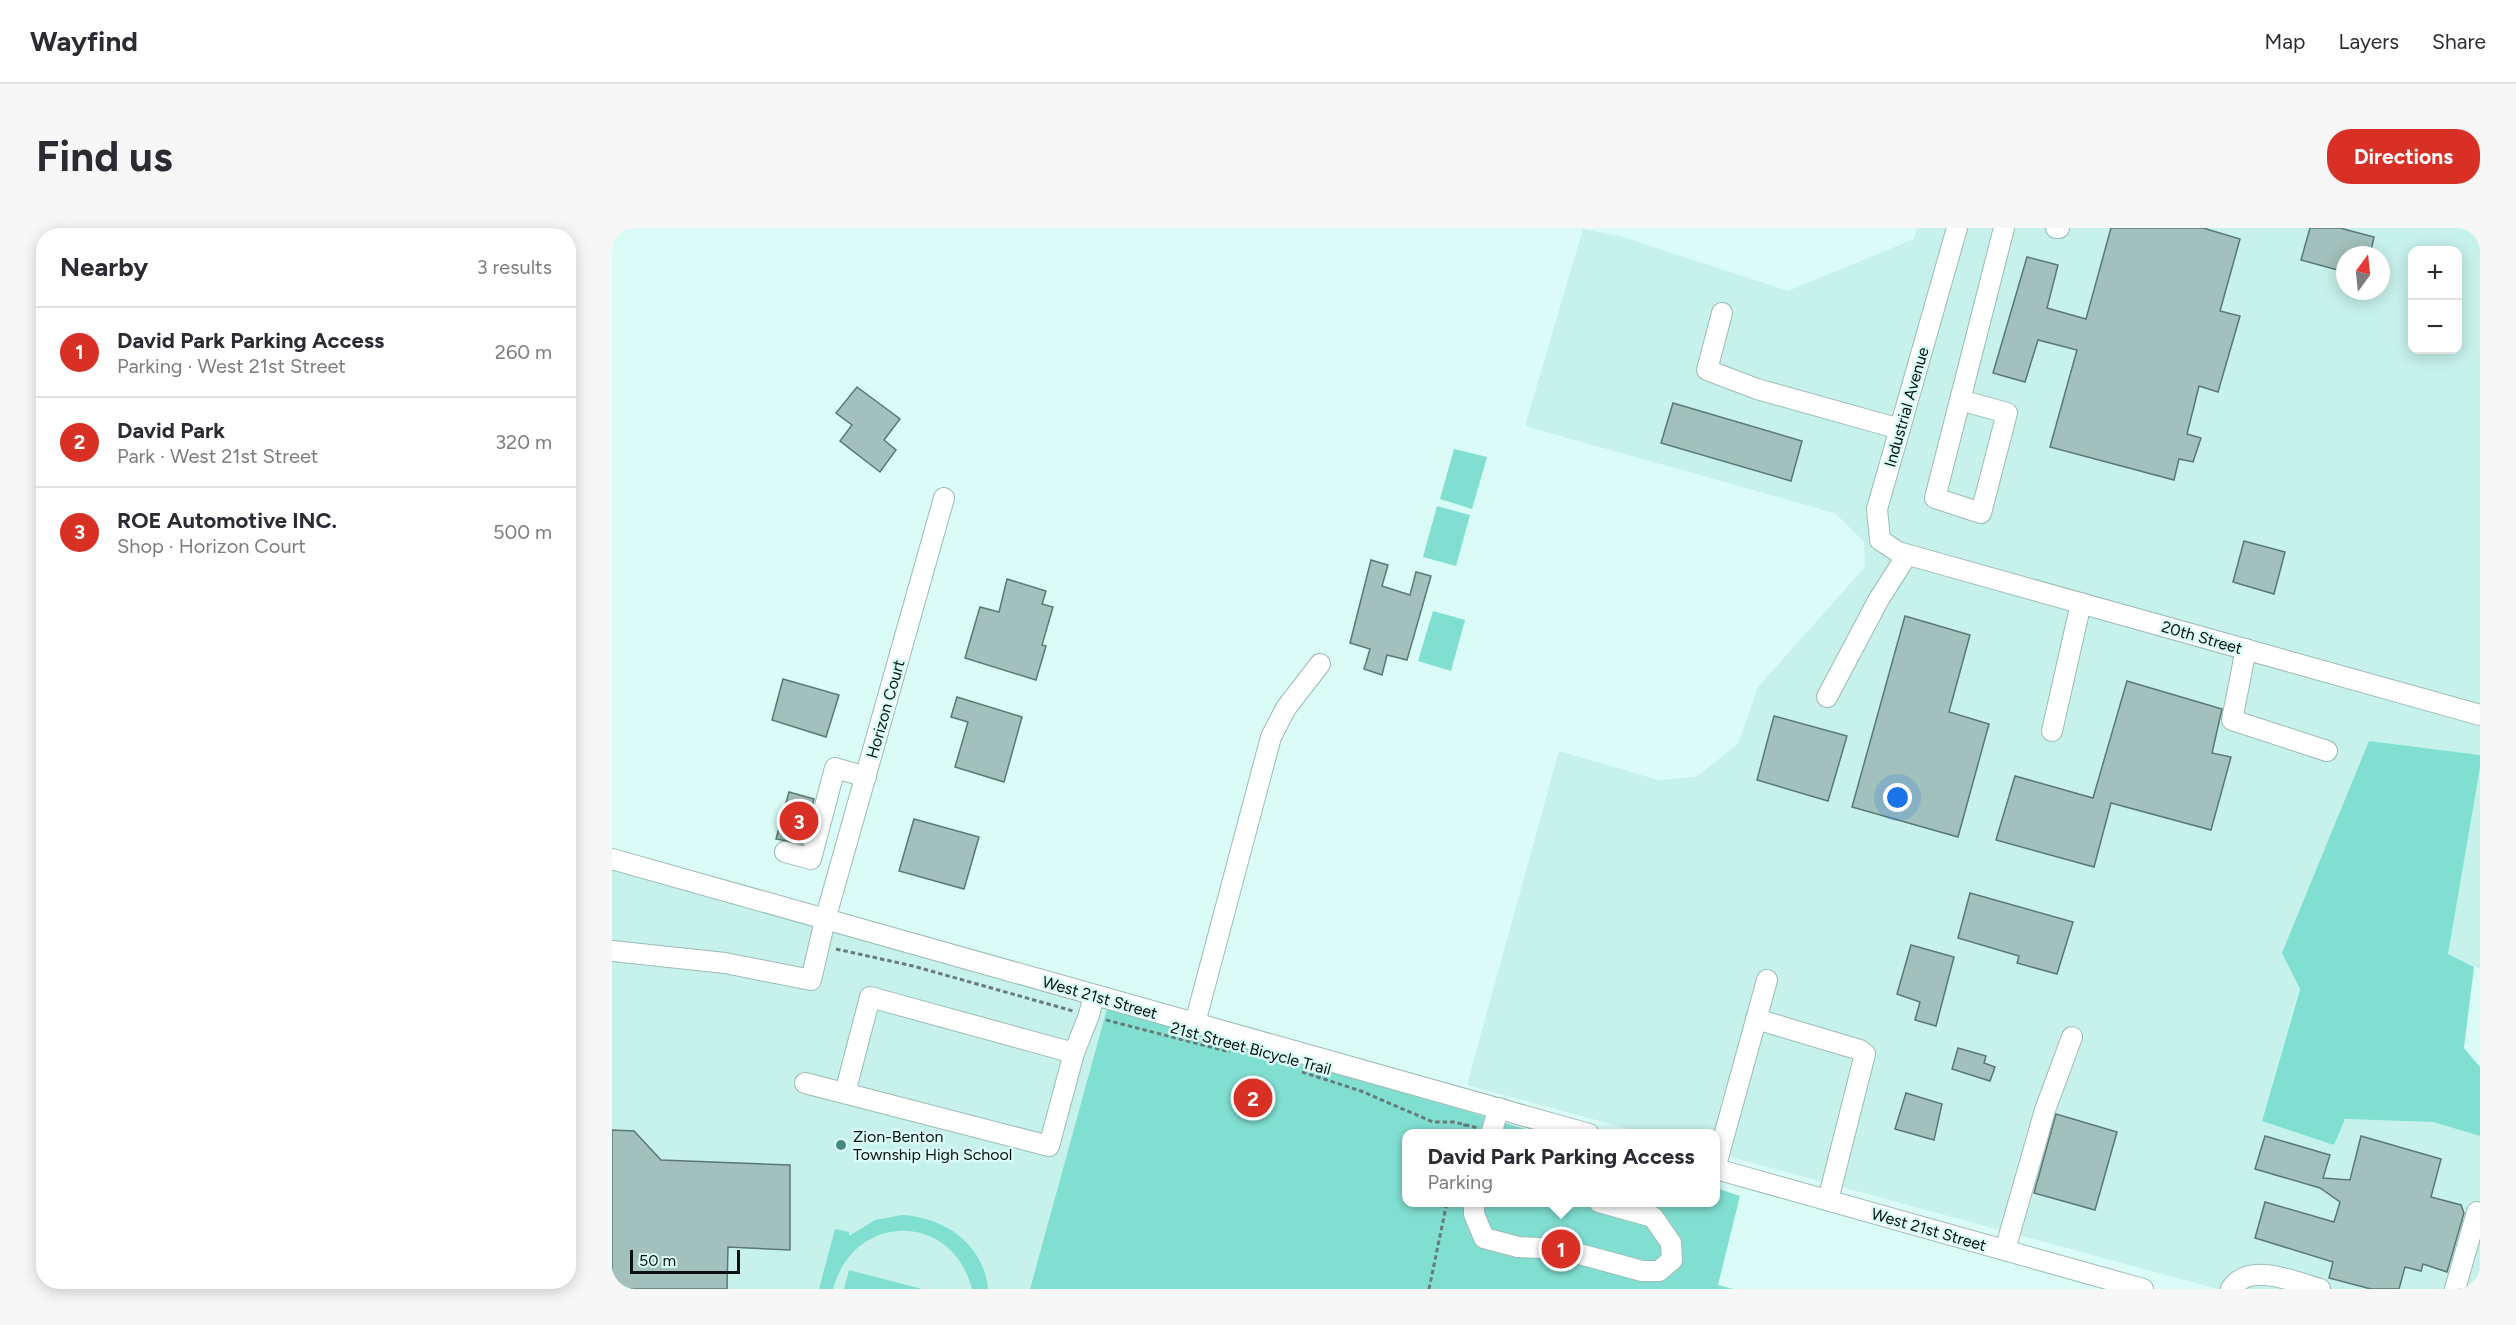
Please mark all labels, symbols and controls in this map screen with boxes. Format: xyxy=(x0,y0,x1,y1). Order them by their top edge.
text: Wayfind xyxy=(30,24,138,58)
text: Map xyxy=(2265,29,2305,54)
text: Layers xyxy=(2338,29,2399,54)
text: Share xyxy=(2432,29,2486,54)
button: Directions xyxy=(2327,129,2480,184)
text: Find us xyxy=(36,131,173,182)
north arrow xyxy=(2336,246,2390,300)
map controls xyxy=(2408,246,2462,354)
button: + xyxy=(2408,246,2462,300)
text: Nearby xyxy=(60,251,148,283)
text: 3 results xyxy=(477,255,552,279)
button: − xyxy=(2408,300,2462,354)
text: David Park Parking Access xyxy=(117,327,384,354)
text: 1 xyxy=(75,340,84,364)
text: 260 m xyxy=(495,340,552,364)
street label: Industrial Avenue xyxy=(1880,345,1933,469)
text: Parking · West 21st Street xyxy=(117,354,346,378)
text: David Park xyxy=(117,417,225,444)
text: 2 xyxy=(74,430,85,454)
text: 320 m xyxy=(495,430,552,454)
text: Park · West 21st Street xyxy=(117,444,318,468)
text: ROE Automotive INC. xyxy=(117,507,337,534)
text: 3 xyxy=(74,520,85,544)
text: 500 m xyxy=(493,520,552,544)
text: Shop · Horizon Court xyxy=(117,534,306,558)
street label: 20th Street xyxy=(2159,617,2244,658)
street label: Horizon Court xyxy=(862,658,909,761)
your location xyxy=(1883,783,1912,812)
pin: 3 xyxy=(780,798,819,844)
street label: West 21st Street xyxy=(1040,972,1160,1023)
street label: 21st Street Bicycle Trail xyxy=(1168,1018,1333,1079)
pin: 2 xyxy=(1234,1076,1272,1120)
place label: Zion-Benton Township High School xyxy=(853,1127,1012,1164)
popup xyxy=(1402,1129,1720,1207)
marker: Zion-Benton Township High School xyxy=(834,1138,848,1152)
text: David Park Parking Access xyxy=(1427,1143,1695,1170)
text: Parking xyxy=(1427,1170,1493,1194)
street label: West 21st Street xyxy=(1869,1204,1989,1255)
pin: 1 xyxy=(1542,1226,1580,1272)
scale bar xyxy=(630,1247,740,1274)
text: 50 m xyxy=(639,1251,676,1270)

